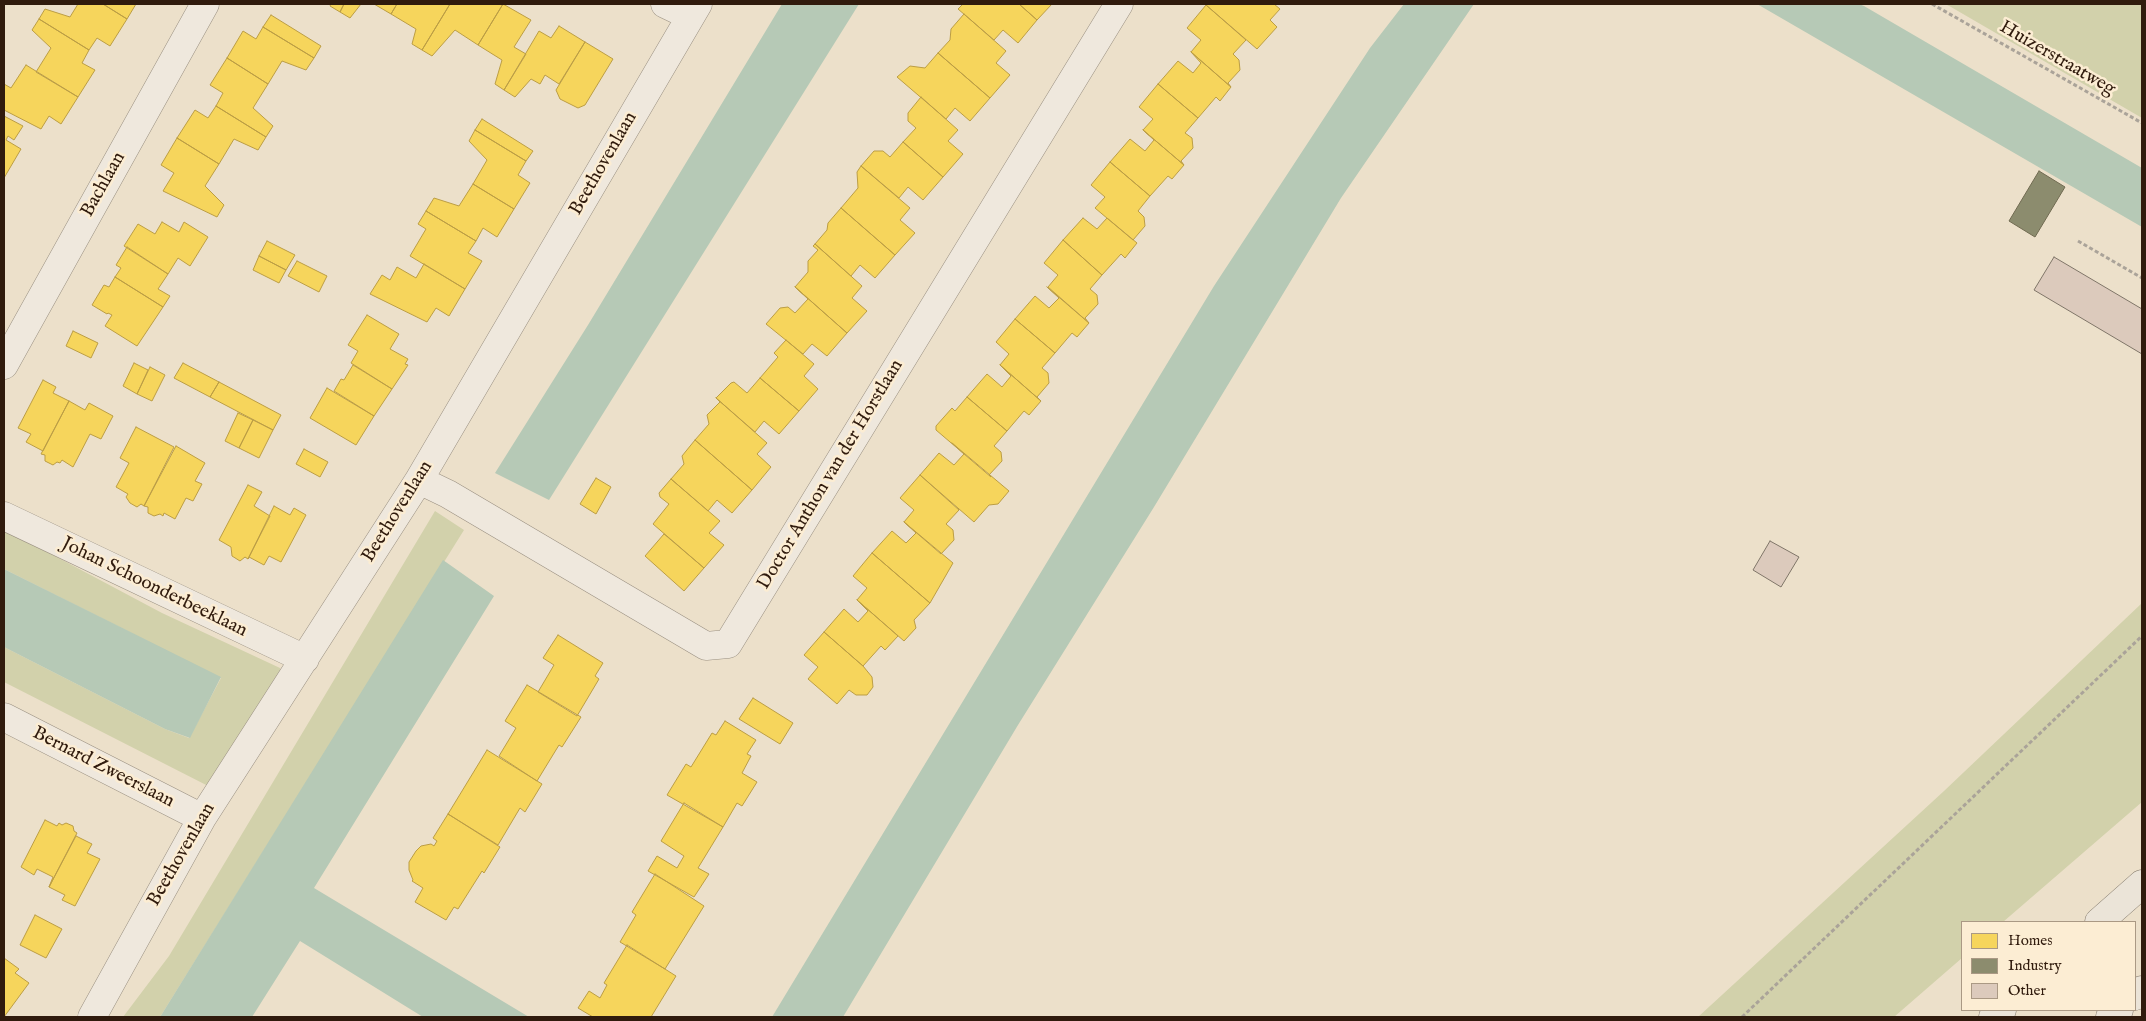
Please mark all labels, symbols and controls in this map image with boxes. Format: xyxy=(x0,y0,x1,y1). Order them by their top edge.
street label: Huizerstraatweg xyxy=(1995,17,2119,101)
street label: Beethovenlaan xyxy=(565,108,643,220)
street label: Bachlaan xyxy=(77,149,131,221)
street label: Doctor Anthon van der Horstlaan xyxy=(753,356,909,594)
street label: Beethovenlaan xyxy=(358,457,438,567)
street label: Johan Schoonderbeeklaan xyxy=(57,533,251,643)
street label: Bernard Zweerslaan xyxy=(28,722,178,814)
street label: Beethovenlaan xyxy=(143,799,221,911)
legend xyxy=(1961,921,2136,1011)
text: Homes xyxy=(2008,931,2052,950)
text: Industry xyxy=(2008,956,2062,975)
text: Other xyxy=(2008,981,2046,1000)

